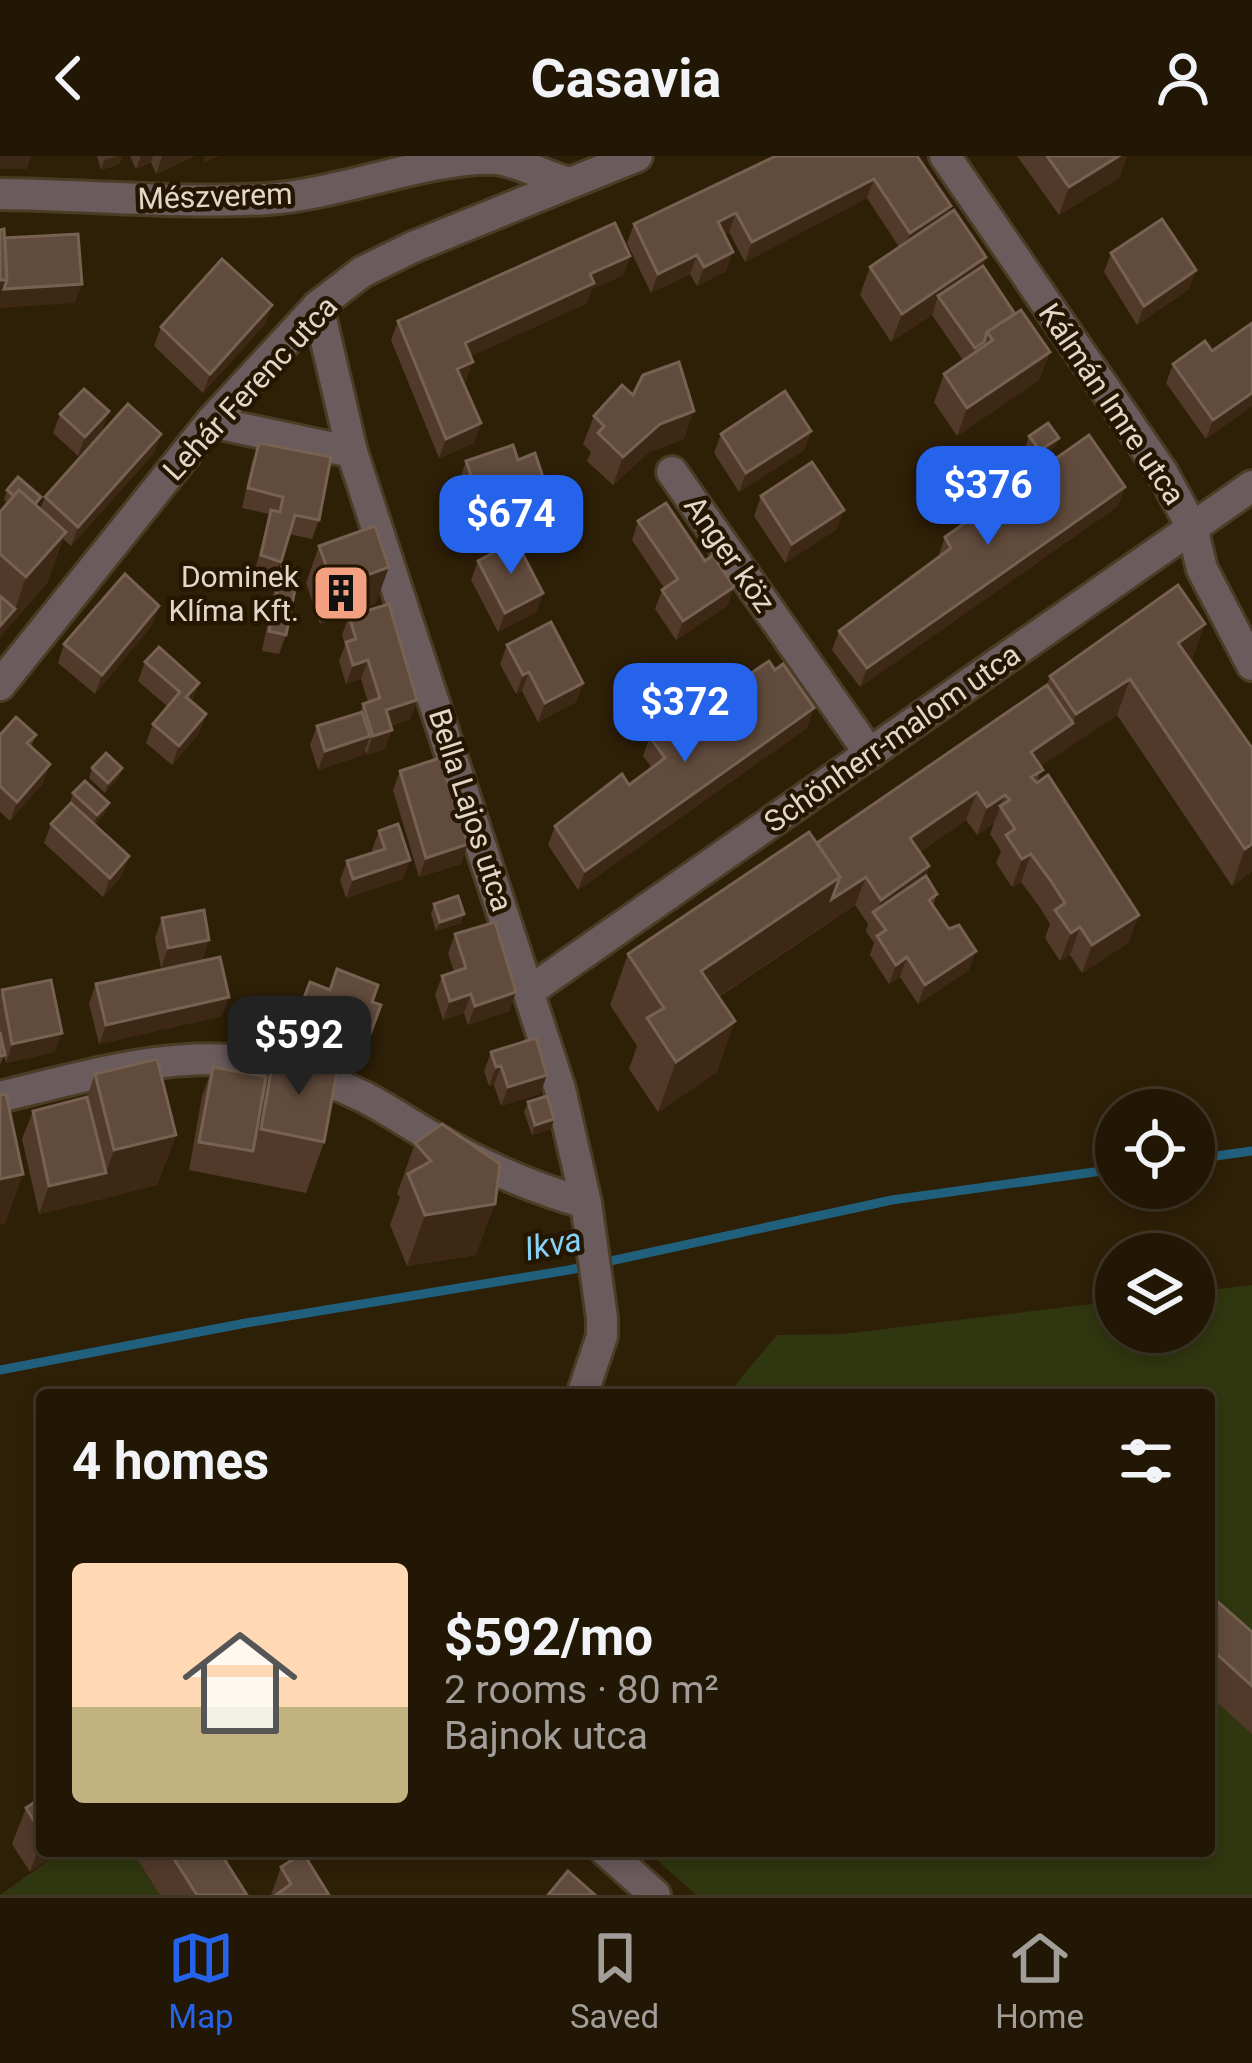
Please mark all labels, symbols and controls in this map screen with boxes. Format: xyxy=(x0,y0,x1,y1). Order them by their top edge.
icon: back xyxy=(36,45,102,111)
icon: person xyxy=(1150,45,1216,111)
text: Casavia xyxy=(530,47,722,110)
street label: Mészverem xyxy=(137,176,293,216)
street label: Lehár Ferenc utca xyxy=(156,289,344,487)
street label: Kálmán Imre utca xyxy=(1032,297,1192,511)
pin: $376 xyxy=(917,446,1059,548)
text: $376 xyxy=(943,462,1033,508)
pin: $674 xyxy=(440,475,582,577)
street label: Anger köz xyxy=(677,489,783,619)
text: $674 xyxy=(466,491,556,537)
place label: Dominek Klíma Kft. xyxy=(168,559,300,628)
building icon: Dominek Klíma Kft. xyxy=(310,562,372,624)
street label: Schönherr-malom utca xyxy=(757,636,1027,840)
pin: $372 xyxy=(614,663,756,765)
text: $372 xyxy=(640,679,730,725)
street label: Bella Lajos utca xyxy=(422,704,520,916)
pin: $592 xyxy=(228,996,370,1098)
text: $592 xyxy=(254,1012,344,1058)
map controls xyxy=(1095,1089,1215,1353)
button: locate xyxy=(1095,1089,1215,1209)
water label: Ikva xyxy=(521,1219,585,1269)
button: layers xyxy=(1095,1233,1215,1353)
icon: filters xyxy=(1113,1428,1179,1494)
text: 4 homes xyxy=(72,1432,269,1491)
text: $592/mo xyxy=(444,1608,653,1667)
icon: home xyxy=(168,1611,312,1755)
text: 2 rooms · 80 m² xyxy=(444,1667,719,1713)
text: Bajnok utca xyxy=(444,1713,648,1759)
tab: Map xyxy=(168,1925,234,2036)
tab: Saved xyxy=(570,1925,659,2036)
tab: Home xyxy=(995,1925,1084,2036)

